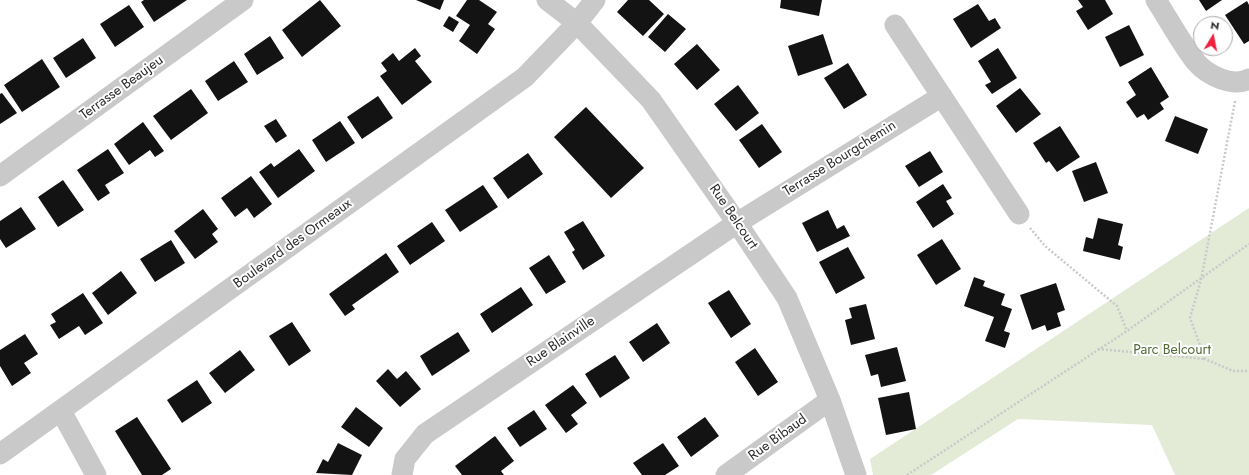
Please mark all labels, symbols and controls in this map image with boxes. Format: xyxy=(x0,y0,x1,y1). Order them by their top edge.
north arrow xyxy=(1193,16,1233,56)
text: N xyxy=(1209,17,1221,34)
street label: Terrasse Beaujeu xyxy=(77,52,167,124)
street label: Terrasse Bourgchemin xyxy=(780,117,900,201)
street label: Rue Belcourt xyxy=(705,181,761,253)
street label: Boulevard des Ormeaux xyxy=(231,196,355,292)
street label: Rue Blainville xyxy=(524,313,598,371)
park label: Parc Belcourt xyxy=(1133,343,1211,359)
street label: Rue Bibaud xyxy=(746,411,810,465)

